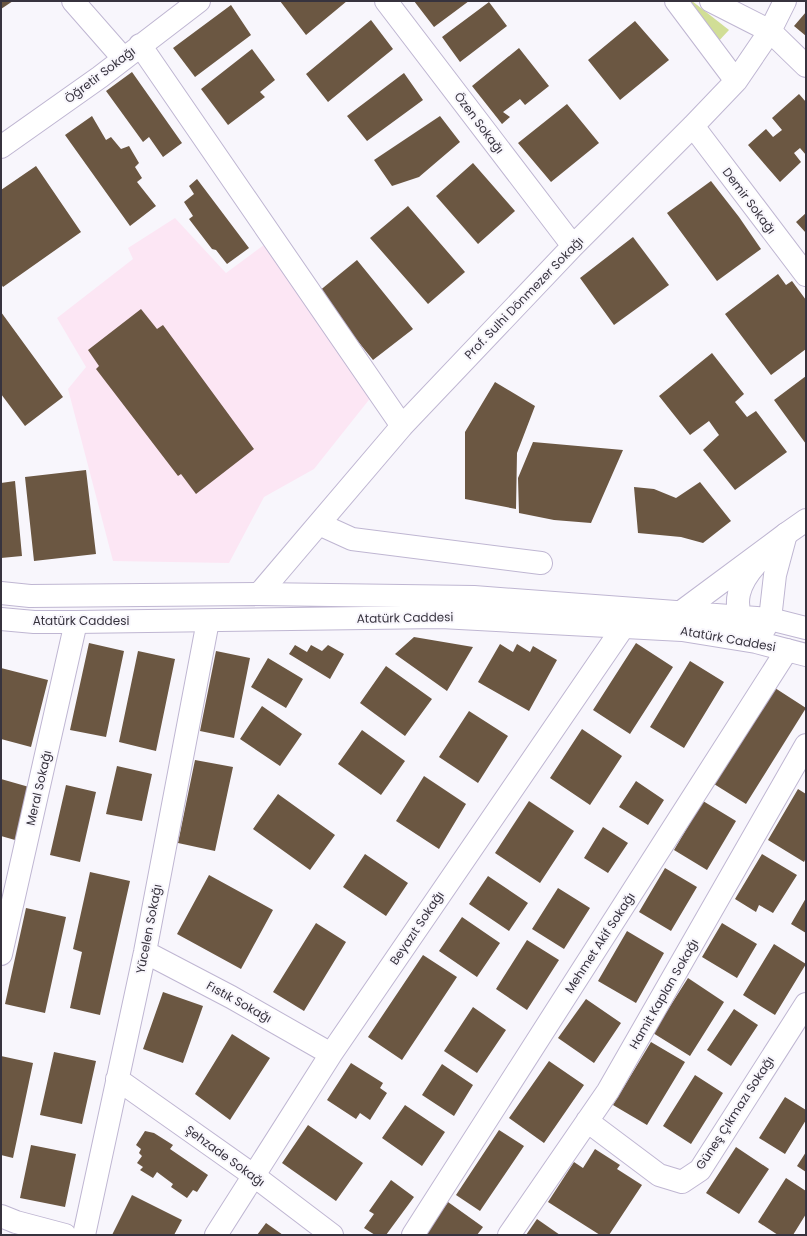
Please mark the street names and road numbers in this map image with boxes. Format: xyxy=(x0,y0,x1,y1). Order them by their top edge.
street label: Öğretir Sokağı xyxy=(61,42,139,107)
street label: Özen Sokağı xyxy=(451,88,508,157)
street label: Demir Sokağı xyxy=(719,164,780,237)
street label: Prof. Sulhi Dönmezer Sokağı xyxy=(460,233,587,363)
street label: Atatürk Caddesi xyxy=(356,608,454,627)
street label: Atatürk Caddesi xyxy=(33,612,129,629)
street label: Atatürk Caddesi xyxy=(679,622,777,655)
street label: Meral Sokağı xyxy=(22,749,55,827)
street label: Yücelen Sokağı xyxy=(132,883,166,975)
street label: Beyazıt Sokağı xyxy=(386,887,448,968)
street label: Mehmet Akif Sokağı xyxy=(561,889,639,997)
street label: Hamit Kaplan Sokağı xyxy=(625,935,702,1052)
street label: Fıstık Sokağı xyxy=(204,977,275,1026)
street label: Güneş Çıkmazı Sokağı xyxy=(691,1053,778,1173)
street label: Şehzade Sokağı xyxy=(182,1121,269,1190)

